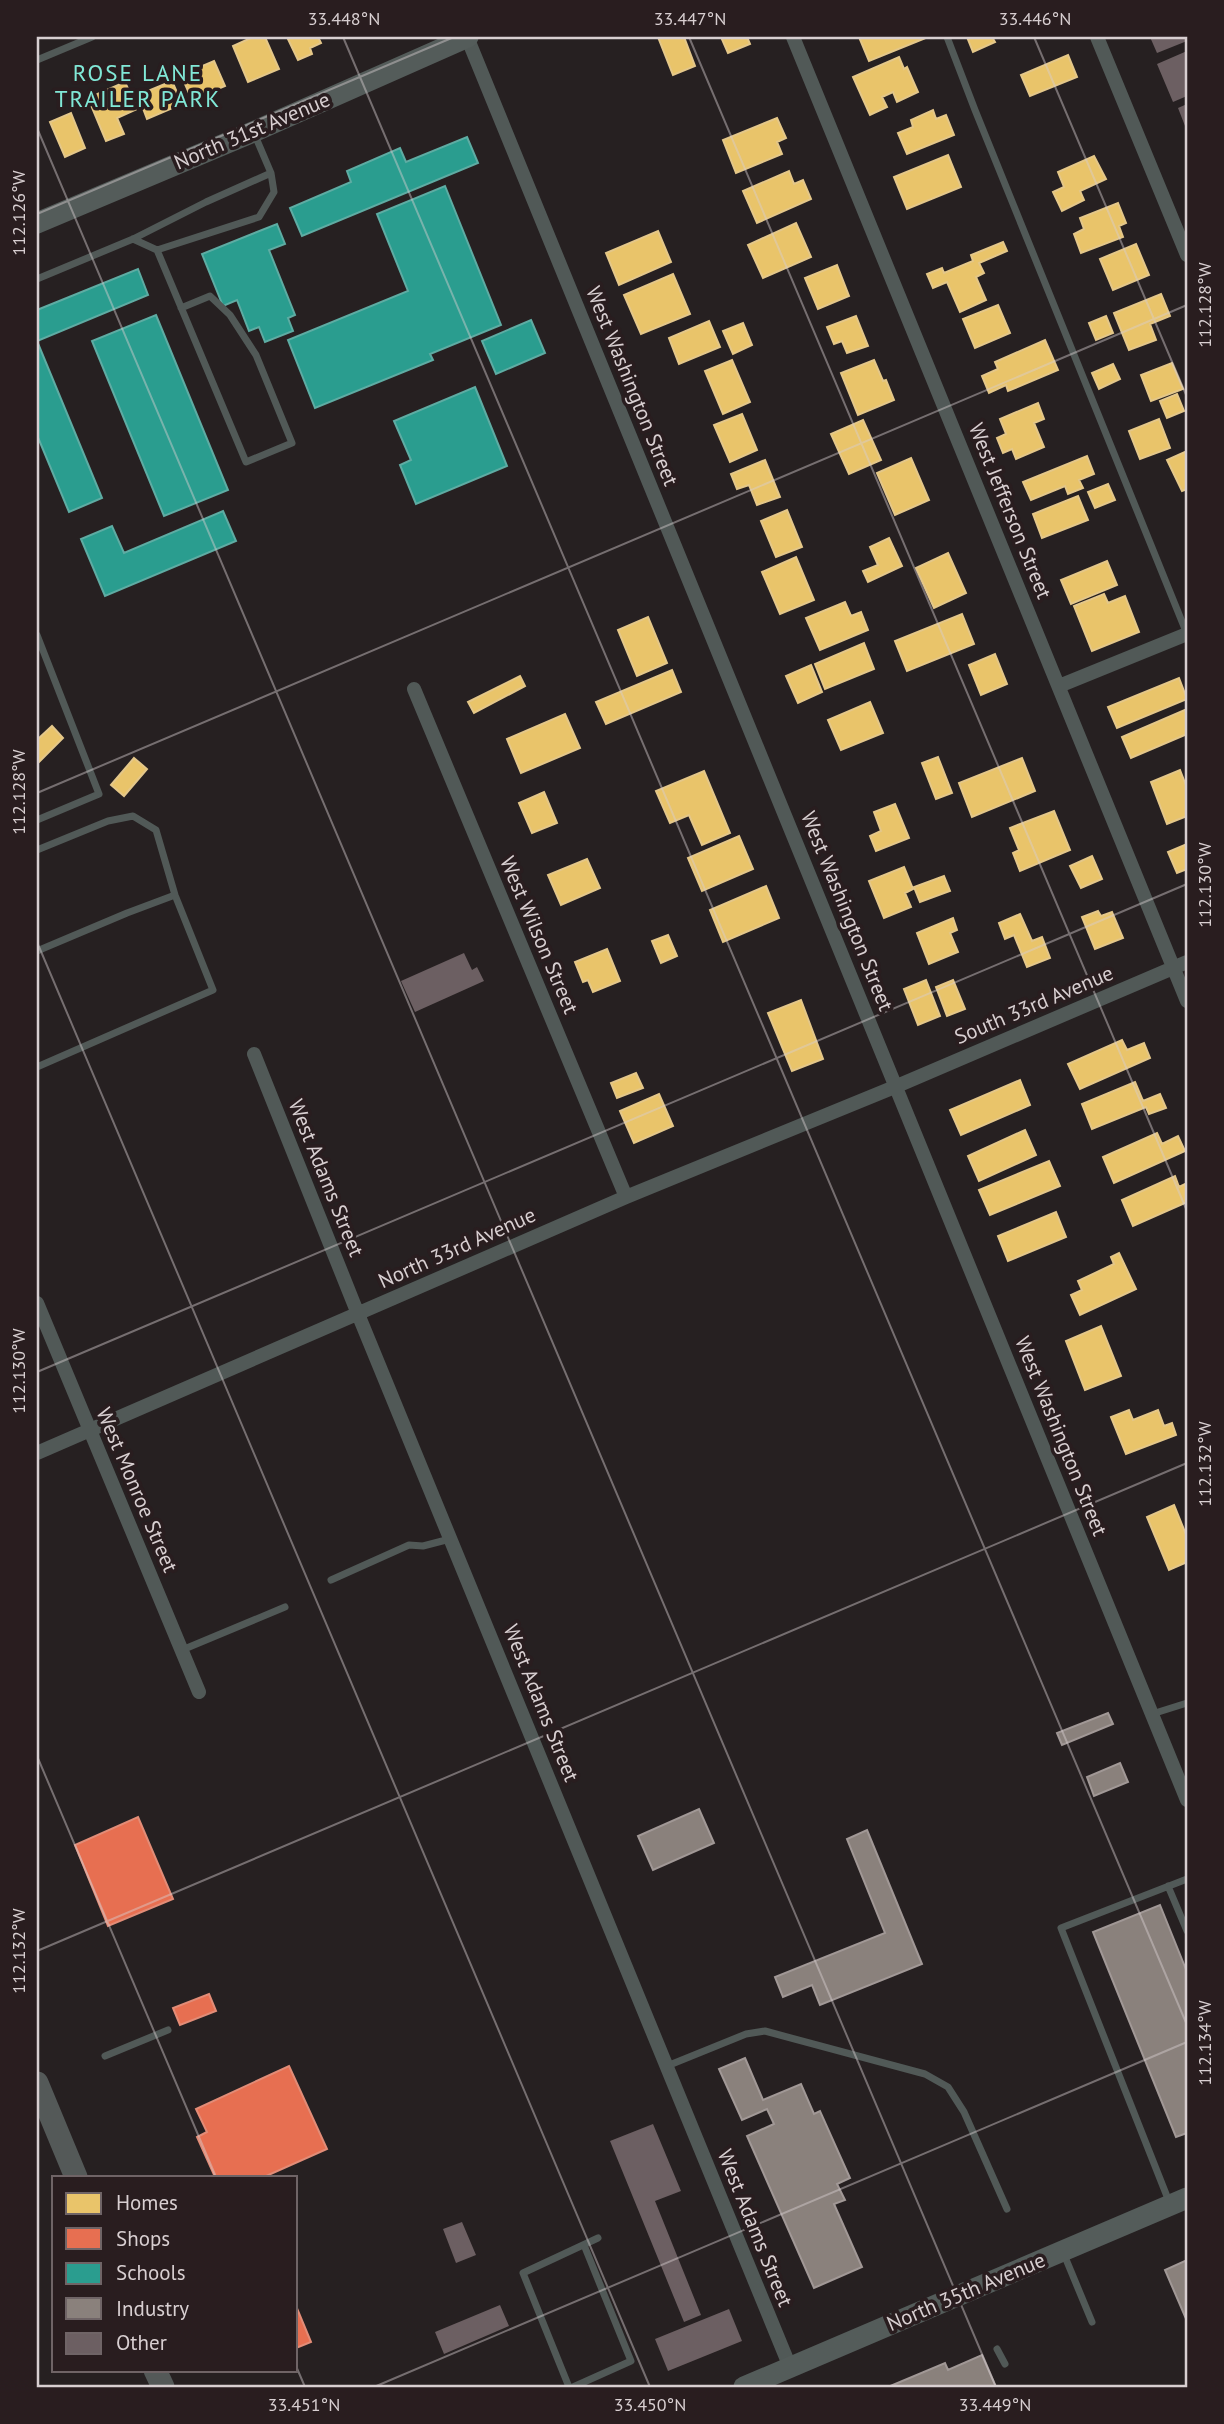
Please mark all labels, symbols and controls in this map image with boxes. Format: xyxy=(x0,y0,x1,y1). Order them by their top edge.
text: 33.448°N xyxy=(308,7,380,30)
text: 33.447°N xyxy=(654,7,726,30)
text: 33.446°N xyxy=(999,7,1071,30)
district label: ROSE LANE TRAILER PARK xyxy=(55,58,221,113)
street label: North 31st Avenue xyxy=(170,86,334,176)
text: 112.126°W xyxy=(7,170,30,256)
text: 112.128°W xyxy=(1193,262,1216,348)
street label: West Washington Street xyxy=(580,282,685,490)
street label: West Jefferson Street xyxy=(963,419,1058,603)
text: 112.128°W xyxy=(7,749,30,835)
street label: West Washington Street xyxy=(795,807,900,1015)
text: 112.130°W xyxy=(1193,842,1216,928)
street label: West Wilson Street xyxy=(494,852,585,1018)
street label: South 33rd Avenue xyxy=(950,959,1117,1050)
street label: West Adams Street xyxy=(283,1095,370,1260)
street label: North 33rd Avenue xyxy=(374,1201,540,1294)
text: 112.130°W xyxy=(7,1328,30,1414)
street label: West Washington Street xyxy=(1009,1332,1114,1540)
street label: West Monroe Street xyxy=(91,1403,184,1576)
text: 112.132°W xyxy=(1193,1421,1216,1507)
street label: West Adams Street xyxy=(498,1620,585,1785)
text: 112.132°W xyxy=(7,1908,30,1994)
text: 112.134°W xyxy=(1193,2000,1216,2086)
street label: West Adams Street xyxy=(712,2145,799,2310)
legend xyxy=(52,2176,298,2372)
text: Homes xyxy=(116,2189,178,2216)
text: Shops xyxy=(116,2225,170,2252)
street label: North 35th Avenue xyxy=(883,2246,1049,2337)
text: Schools xyxy=(116,2259,186,2286)
text: Industry xyxy=(116,2295,189,2322)
text: Other xyxy=(116,2329,167,2356)
text: 33.451°N xyxy=(268,2393,340,2416)
text: 33.450°N xyxy=(614,2393,686,2416)
text: 33.449°N xyxy=(959,2393,1031,2416)

